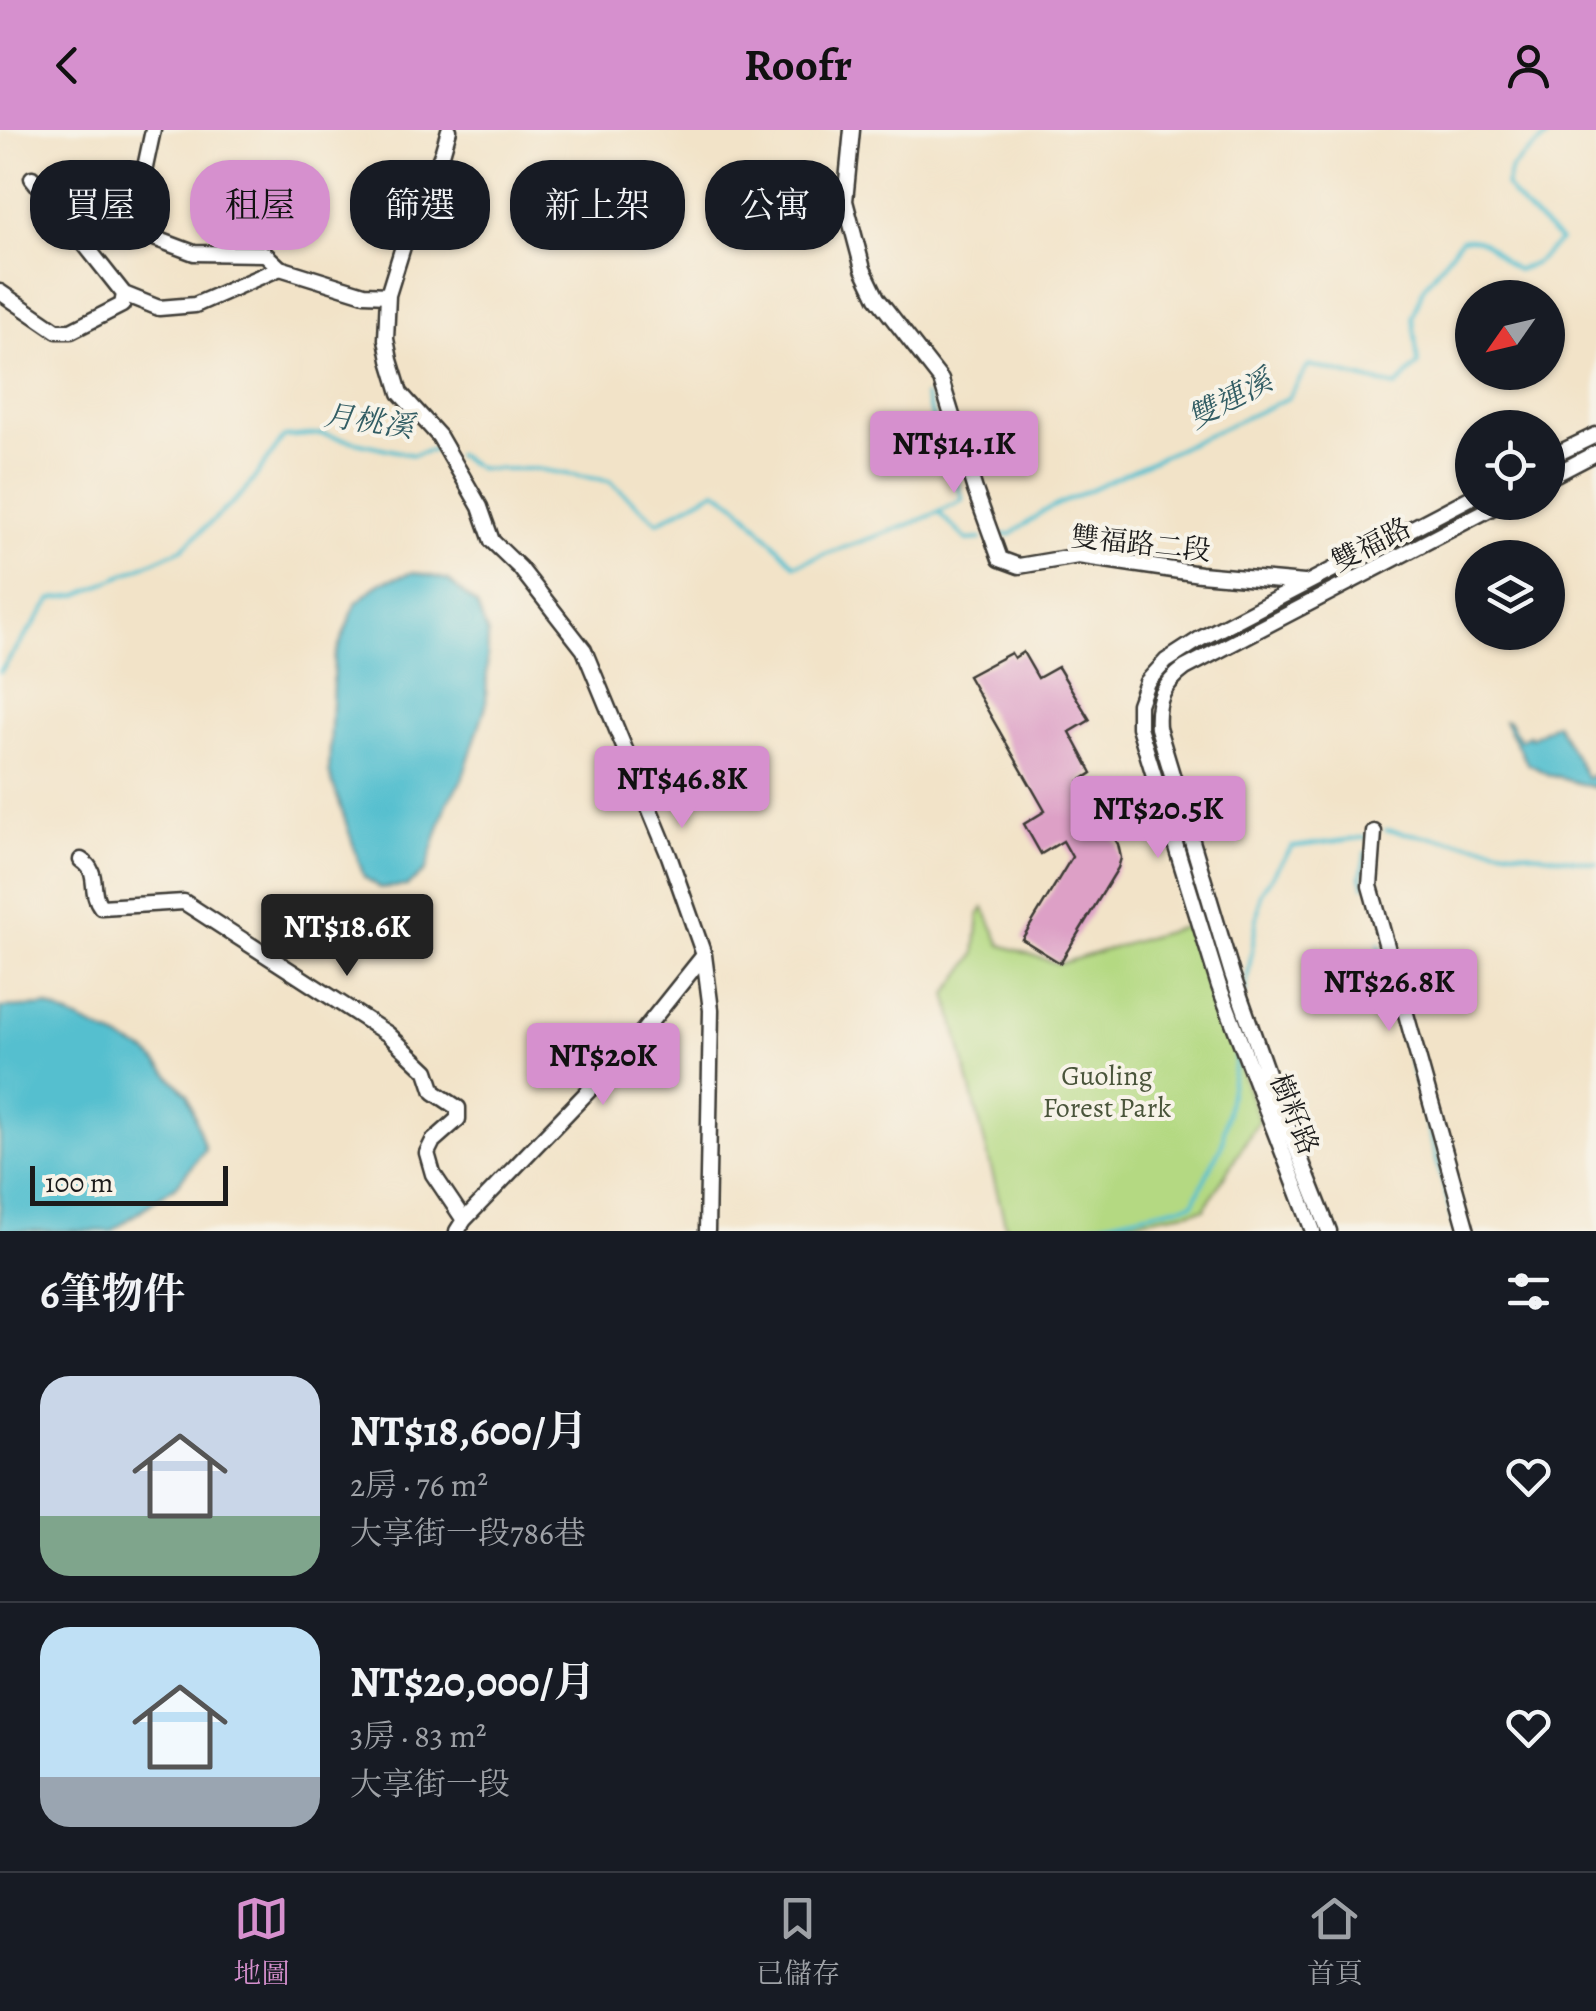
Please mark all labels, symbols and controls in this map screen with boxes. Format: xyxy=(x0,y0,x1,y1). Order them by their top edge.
text: Roofr xyxy=(744,34,852,96)
icon: back xyxy=(40,38,95,93)
icon: person xyxy=(1501,38,1556,93)
chip: 買屋 xyxy=(30,160,170,250)
chip: 租屋 xyxy=(190,160,330,250)
chip: 篩選 xyxy=(350,160,490,250)
chip: 新上架 xyxy=(510,160,685,250)
chip: 公寓 xyxy=(705,160,845,250)
north arrow xyxy=(1455,280,1565,390)
map controls xyxy=(1455,280,1565,650)
water label: 雙連溪 xyxy=(1181,359,1282,438)
water label: 月桃溪 xyxy=(322,395,419,447)
button: locate xyxy=(1455,410,1565,520)
pin: NT$14.1K xyxy=(851,411,1057,496)
text: NT$14.1K xyxy=(892,421,1016,465)
street label: 雙福路 xyxy=(1325,509,1418,581)
street label: 雙福路二段 xyxy=(1069,518,1213,570)
button: layers xyxy=(1455,540,1565,650)
pin: NT$46.8K xyxy=(579,746,785,831)
text: NT$46.8K xyxy=(616,756,748,800)
pin: NT$20.5K xyxy=(1055,776,1261,861)
text: NT$20.5K xyxy=(1092,786,1224,830)
pin: NT$18.6K xyxy=(244,894,450,979)
text: NT$18.6K xyxy=(283,904,411,948)
pin: NT$26.8K xyxy=(1286,949,1492,1034)
text: NT$26.8K xyxy=(1323,959,1455,1003)
pin: NT$20K xyxy=(522,1023,684,1108)
text: NT$20K xyxy=(549,1033,657,1077)
park label: Guoling Forest Park xyxy=(1043,1057,1171,1127)
street label: 樹籽路 xyxy=(1261,1068,1327,1160)
scale bar xyxy=(30,1161,228,1206)
text: 100 m xyxy=(45,1164,113,1202)
icon: filters xyxy=(1501,1264,1556,1319)
text: 6筆物件 xyxy=(40,1265,186,1322)
text: NT$18,600/月 xyxy=(350,1402,588,1459)
icon: home xyxy=(120,1416,240,1536)
icon: heart xyxy=(1501,1449,1556,1504)
text: 2房 · 76 m² xyxy=(350,1463,488,1507)
text: 大享街一段786巷 xyxy=(350,1511,586,1555)
text: NT$20,000/月 xyxy=(350,1653,595,1710)
icon: home xyxy=(120,1667,240,1787)
icon: heart xyxy=(1501,1700,1556,1755)
text: 3房 · 83 m² xyxy=(350,1714,487,1758)
text: 大享街一段 xyxy=(350,1762,510,1806)
tab: 地圖 xyxy=(233,1891,289,1993)
tab: 已儲存 xyxy=(756,1891,840,1993)
tab: 首頁 xyxy=(1307,1891,1363,1993)

